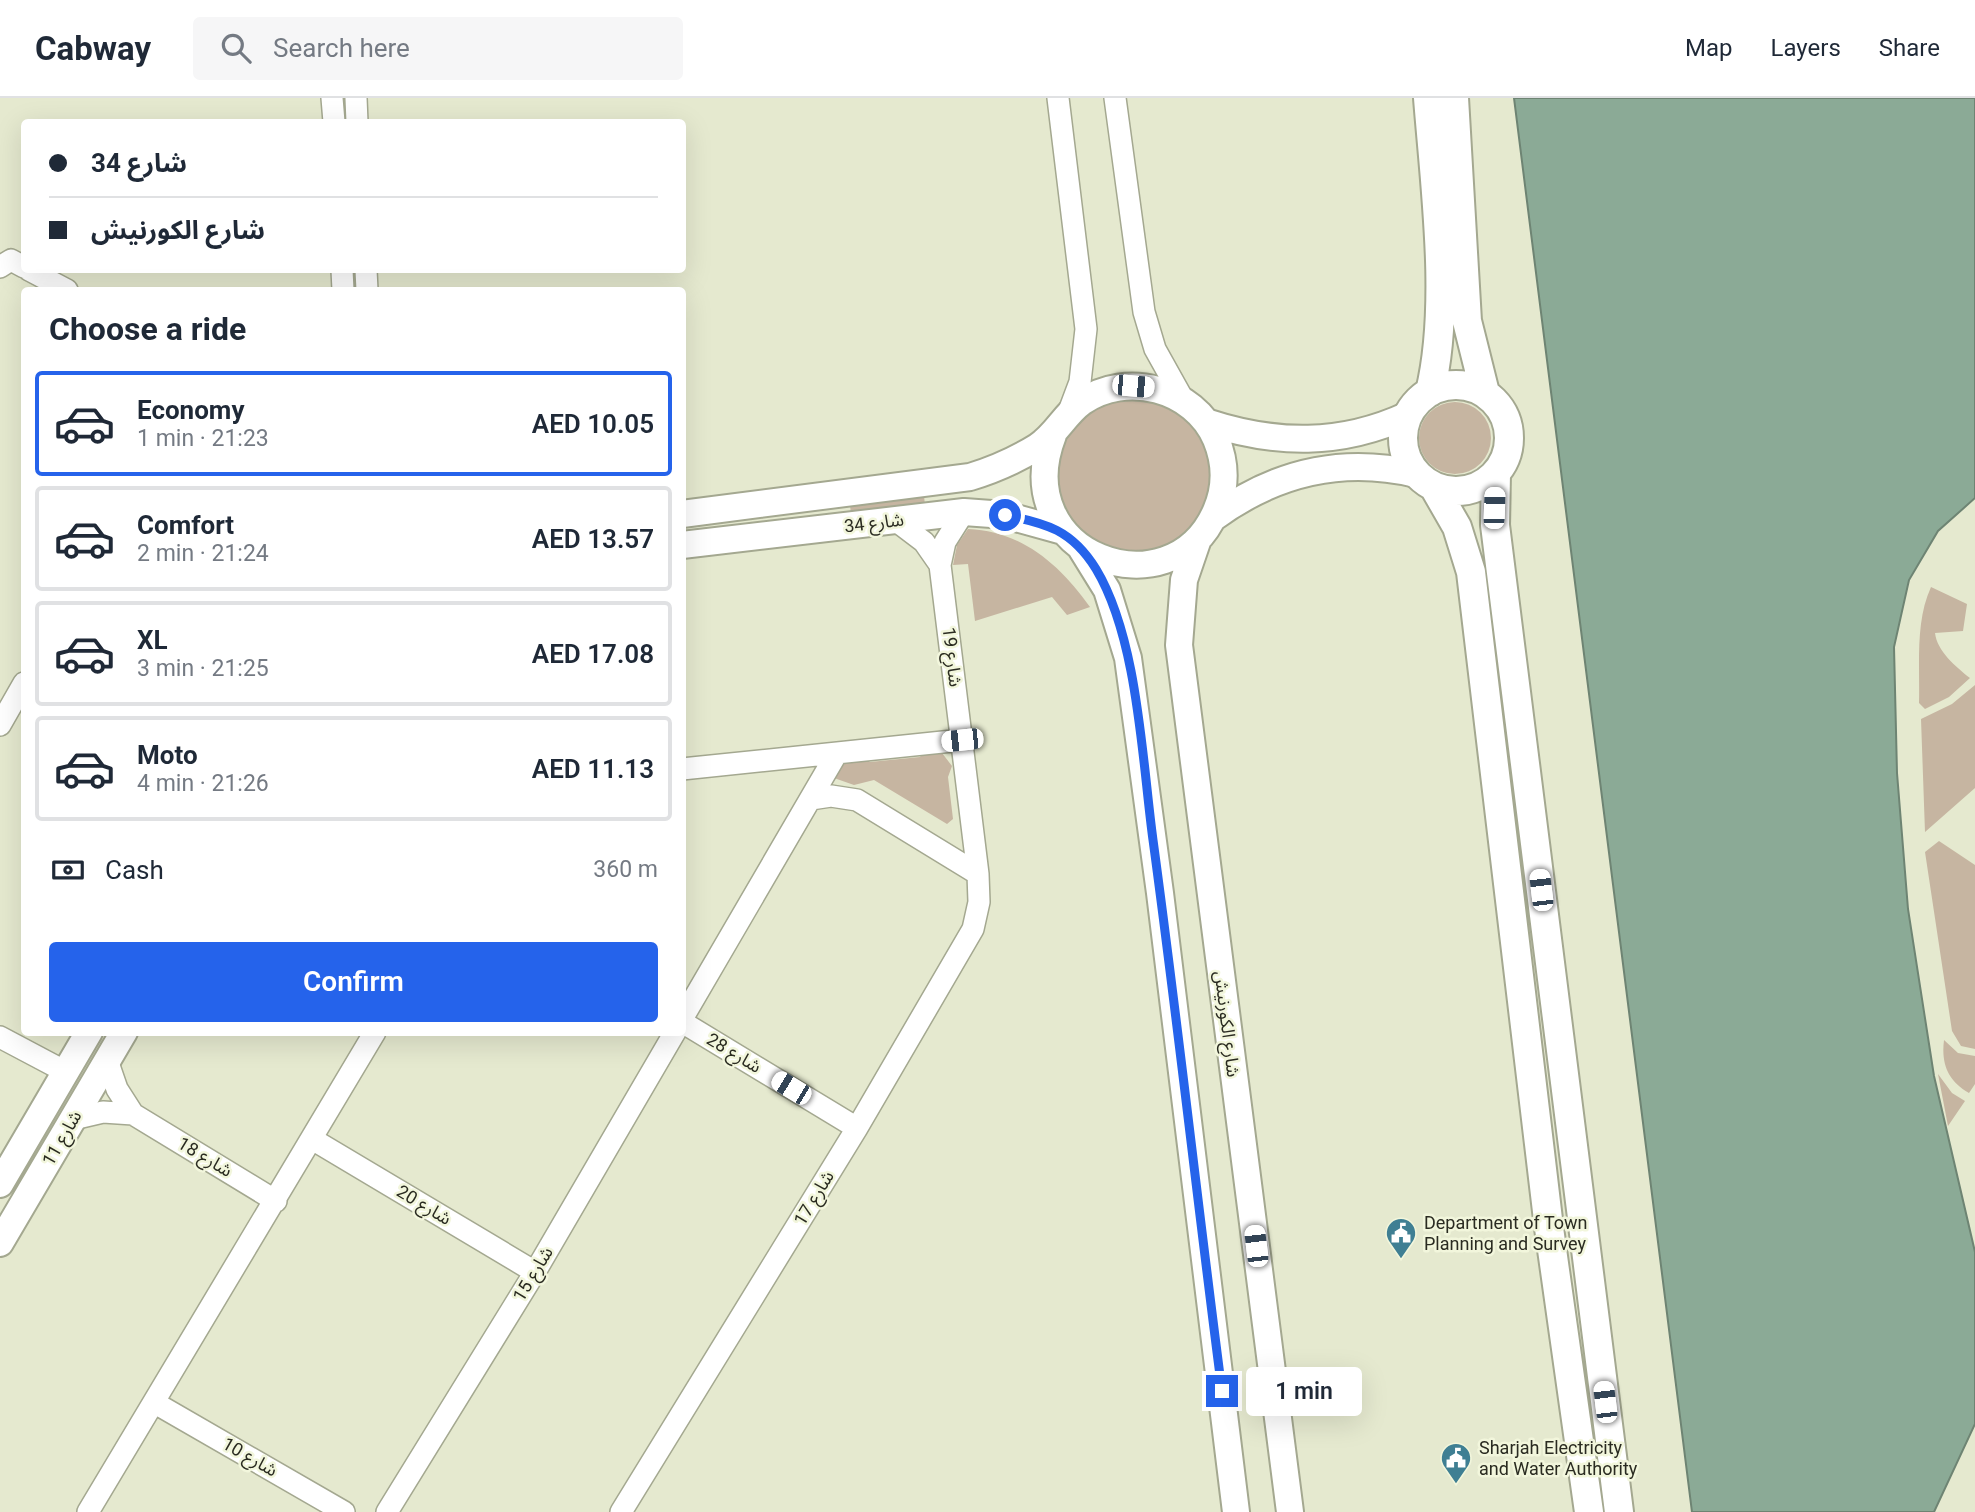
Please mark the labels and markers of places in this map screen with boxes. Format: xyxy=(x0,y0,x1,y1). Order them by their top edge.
place label: Department of Town Planning and Survey xyxy=(1424,1212,1588,1254)
public building icon: Department of Town Planning and Survey xyxy=(1384,1216,1418,1260)
place label: Sharjah Electricity and Water Authority xyxy=(1479,1437,1638,1479)
public building icon: Sharjah Electricity and Water Authority xyxy=(1439,1441,1473,1485)

